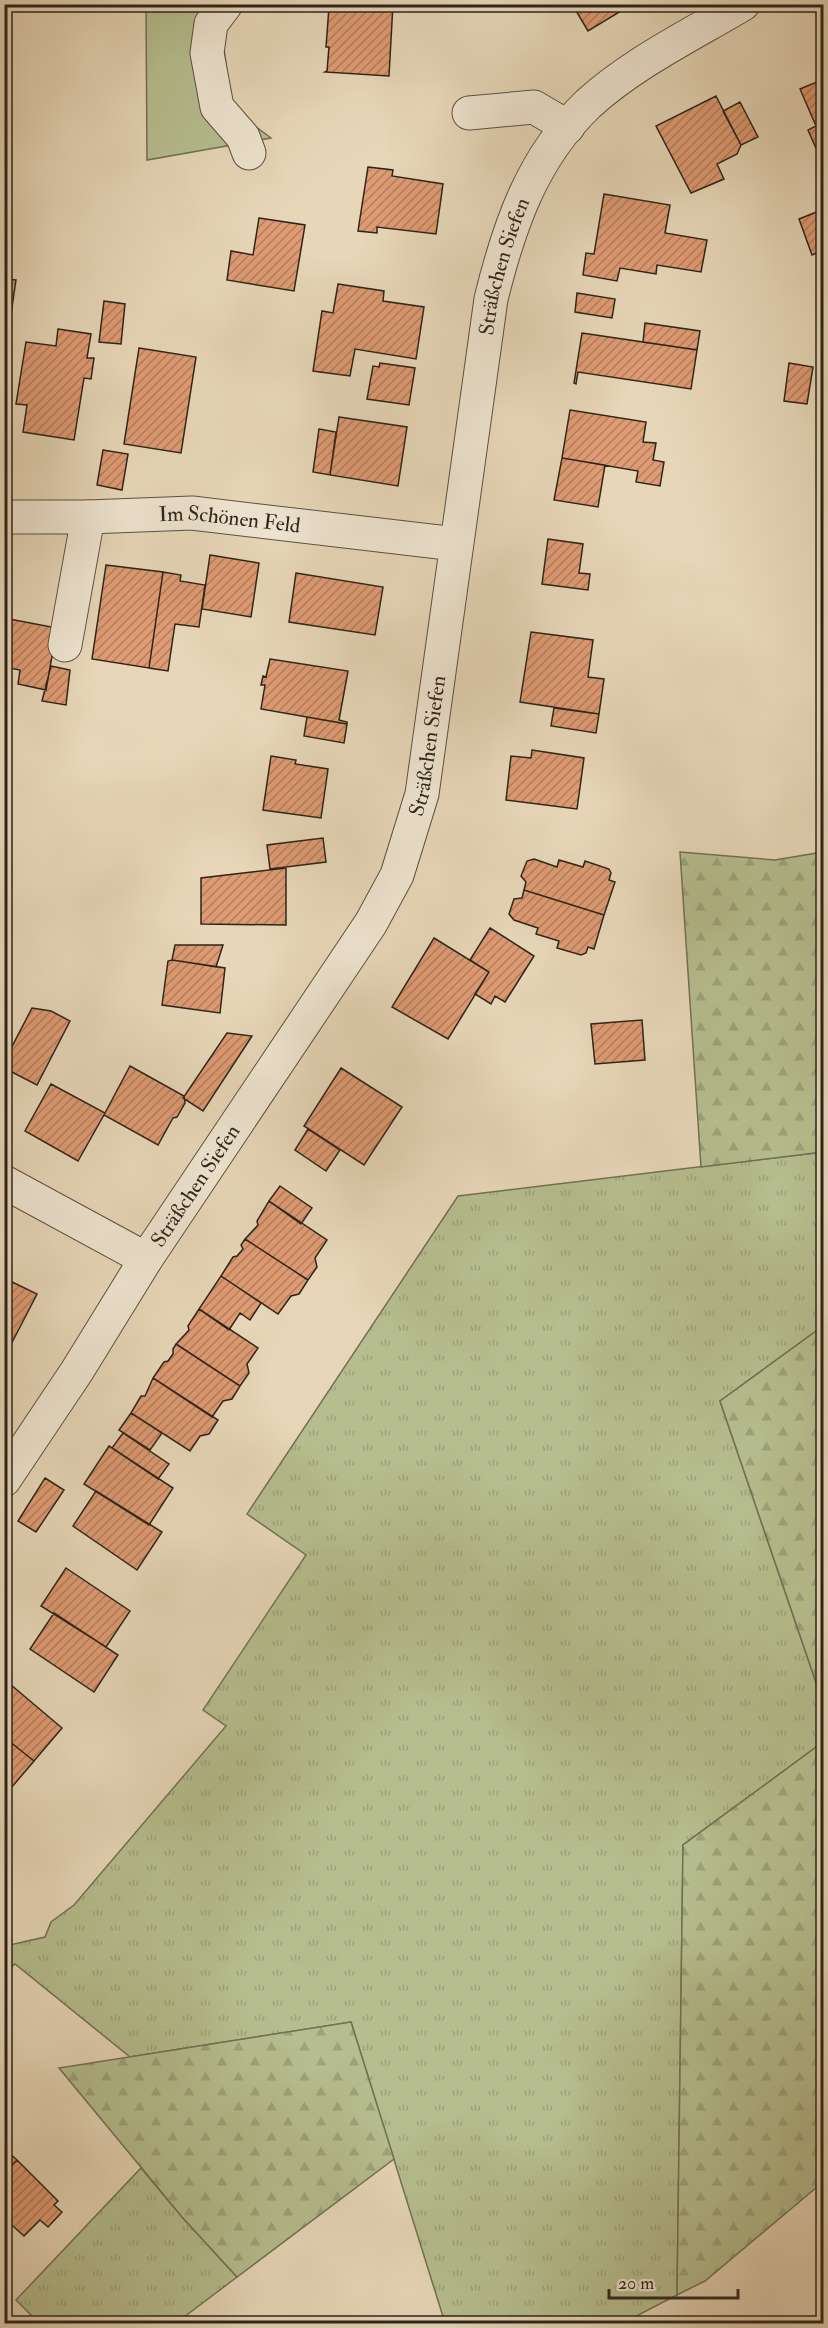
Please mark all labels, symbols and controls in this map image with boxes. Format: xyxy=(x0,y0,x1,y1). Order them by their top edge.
street label: Sträßchen Siefen xyxy=(473,193,536,337)
street label: Im Schönen Feld xyxy=(158,499,303,539)
street label: Sträßchen Siefen xyxy=(402,674,452,819)
street label: Sträßchen Siefen xyxy=(144,1119,246,1252)
scale bar xyxy=(609,2262,738,2300)
text: 20 m xyxy=(618,2272,654,2295)

